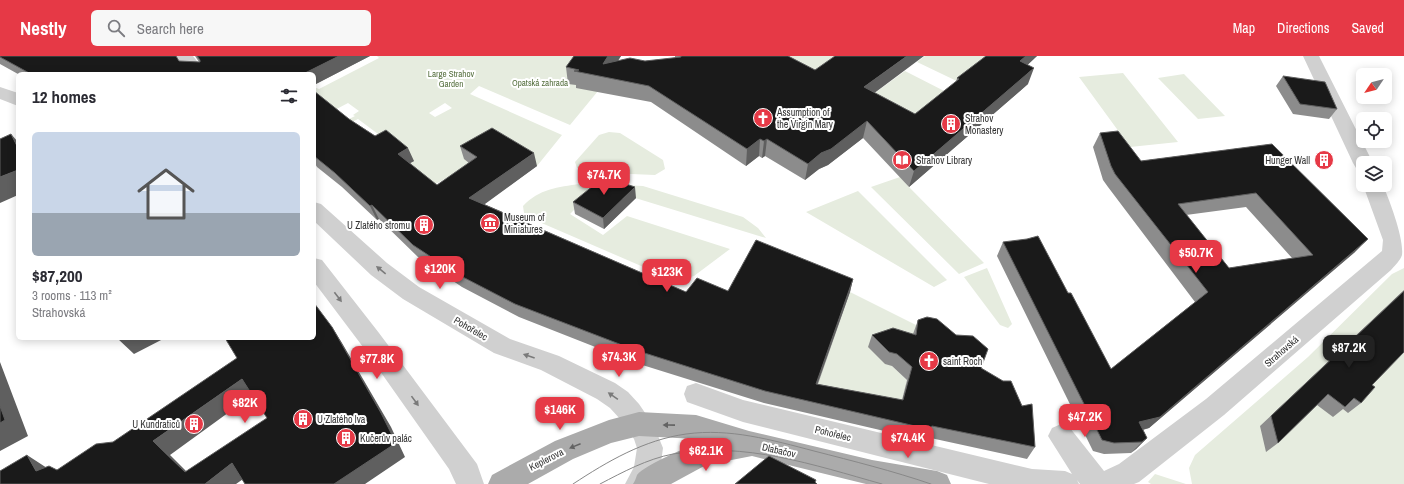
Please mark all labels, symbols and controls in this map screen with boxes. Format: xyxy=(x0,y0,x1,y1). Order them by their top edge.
search box xyxy=(91,10,371,46)
text: Nestly xyxy=(20,15,67,41)
icon: search xyxy=(105,17,127,39)
text: Search here xyxy=(137,18,204,39)
text: Map xyxy=(1233,19,1255,37)
text: Directions xyxy=(1277,19,1329,37)
text: Saved xyxy=(1351,19,1384,37)
park label: Large Strahov Garden xyxy=(428,68,474,90)
north arrow xyxy=(1356,68,1392,104)
map controls xyxy=(1356,68,1392,192)
park label: Opatská zahrada xyxy=(512,77,568,89)
text: 12 homes xyxy=(32,85,96,108)
icon: filters xyxy=(278,85,300,107)
place label: Assumption of the Virgin Mary xyxy=(776,106,834,131)
church icon: Assumption of the Virgin Mary xyxy=(752,107,774,129)
place label: Strahov Monastery xyxy=(965,112,1004,137)
button: locate xyxy=(1356,112,1392,148)
building icon: Strahov Monastery xyxy=(940,113,962,135)
library icon: Strahov Library xyxy=(891,149,913,171)
building icon: Hunger Wall xyxy=(1313,149,1335,171)
place label: Strahov Library xyxy=(916,154,973,167)
place label: Hunger Wall xyxy=(1265,154,1310,167)
button: layers xyxy=(1356,156,1392,192)
icon: home xyxy=(130,158,202,230)
pin: $74.7K xyxy=(571,162,637,196)
text: $74.7K xyxy=(587,166,621,183)
place label: Museum of Miniatures xyxy=(504,211,545,236)
museum icon: Museum of Miniatures xyxy=(479,212,501,234)
building icon: U Zlatého stromu xyxy=(413,214,435,236)
place label: U Zlatého stromu xyxy=(347,219,410,232)
pin: $50.7K xyxy=(1163,240,1229,274)
text: $50.7K xyxy=(1179,244,1213,261)
pin: $120K xyxy=(412,256,468,290)
pin: $123K xyxy=(639,259,695,293)
text: $120K xyxy=(424,260,456,277)
text: $123K xyxy=(651,263,683,280)
text: $87,200 xyxy=(32,264,82,287)
one-way arrow xyxy=(376,265,386,274)
text: 3 rooms · 113 m² xyxy=(32,287,112,304)
one-way arrow xyxy=(334,292,342,302)
text: Strahovská xyxy=(32,304,85,321)
street label: Pohořelec xyxy=(452,314,490,343)
street label: Strahovská xyxy=(1262,333,1301,370)
pin: $87.2K xyxy=(1316,335,1382,369)
text: $87.2K xyxy=(1332,339,1366,356)
pin: $74.3K xyxy=(586,344,652,378)
pin: $77.8K xyxy=(344,346,410,380)
text: $74.3K xyxy=(602,348,636,365)
text: $77.8K xyxy=(360,350,394,367)
church icon: saint Roch xyxy=(918,350,940,372)
one-way arrow xyxy=(523,352,535,358)
place label: saint Roch xyxy=(943,355,982,368)
pin: $82K xyxy=(221,390,269,424)
one-way arrow xyxy=(607,392,618,400)
text: $82K xyxy=(232,394,258,411)
one-way arrow xyxy=(411,396,419,407)
pin: $146K xyxy=(532,397,588,431)
text: $146K xyxy=(544,401,576,418)
pin: $47.2K xyxy=(1052,404,1118,438)
building icon: U Zlatého lva xyxy=(292,408,314,430)
text: $47.2K xyxy=(1068,408,1102,425)
building icon: U Kundraticů xyxy=(183,413,205,435)
place label: U Zlatého lva xyxy=(317,413,366,426)
place label: U Kundraticů xyxy=(132,418,180,431)
one-way arrow xyxy=(662,422,675,428)
street label: Pohořelec xyxy=(813,423,852,444)
pin: $74.4K xyxy=(875,425,941,459)
building icon: Kučerův palác xyxy=(335,427,357,449)
text: $74.4K xyxy=(891,429,925,446)
place label: Kučerův palác xyxy=(360,432,412,445)
pin: $62.1K xyxy=(673,438,739,472)
street label: Dlabačov xyxy=(761,440,798,461)
text: $62.1K xyxy=(689,442,723,459)
one-way arrow xyxy=(569,443,581,449)
street label: Keplerova xyxy=(527,445,566,474)

